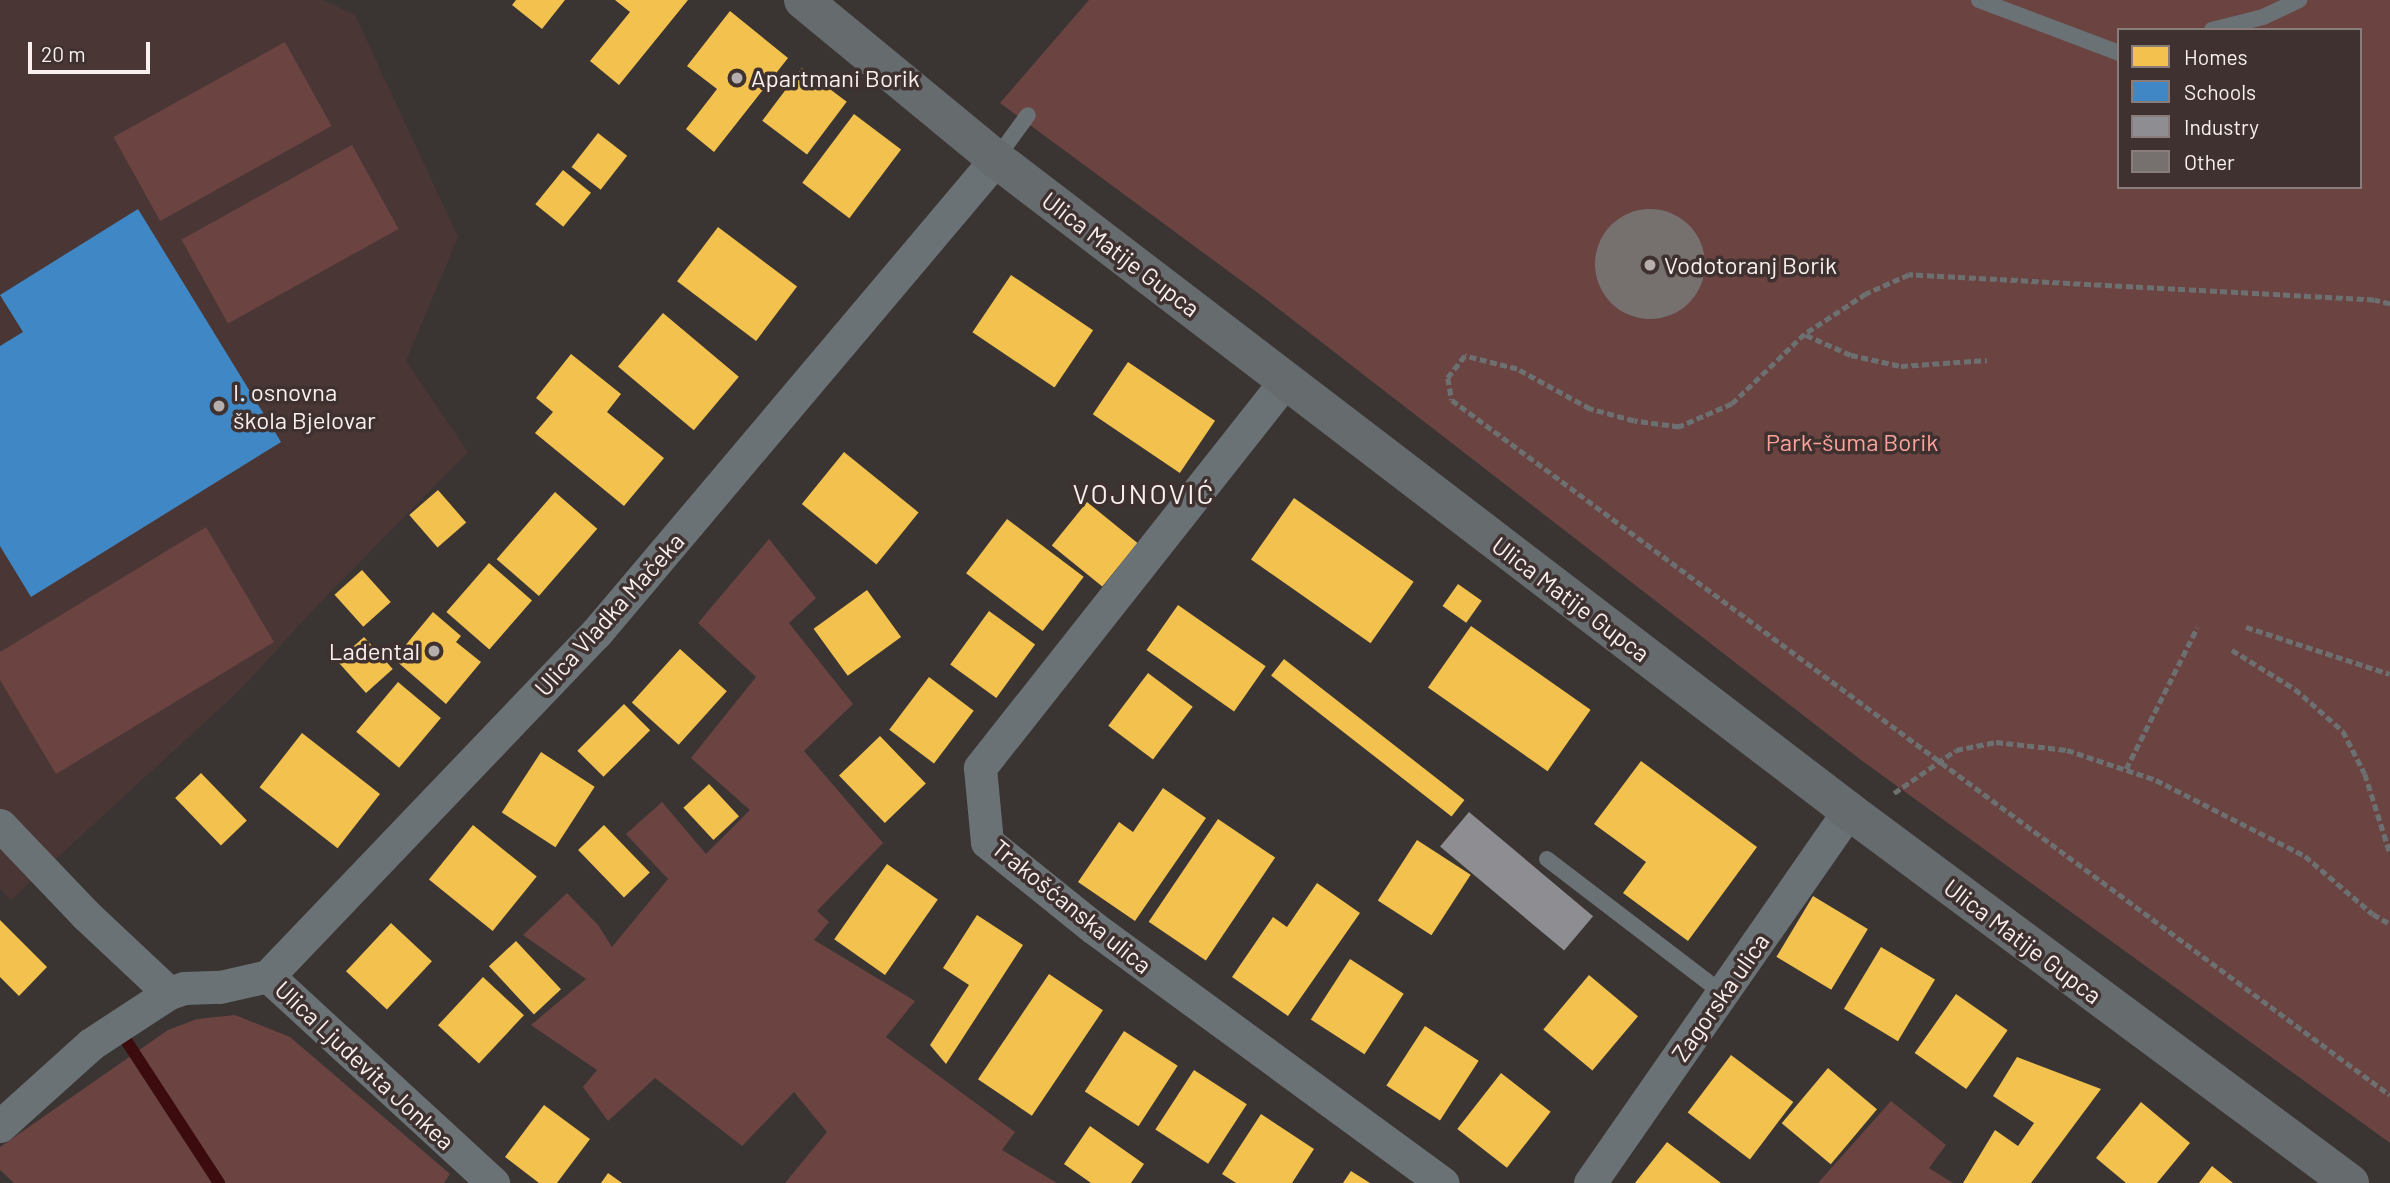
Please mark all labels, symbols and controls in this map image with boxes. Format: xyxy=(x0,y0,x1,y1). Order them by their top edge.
scale bar xyxy=(32,28,154,72)
legend xyxy=(2117,28,2362,189)
text: 20 m xyxy=(41,41,86,66)
text: Homes xyxy=(2184,44,2248,69)
place label: Apartmani Borik xyxy=(751,64,920,92)
marker: Apartmani Borik xyxy=(729,70,745,86)
text: Schools xyxy=(2184,79,2256,104)
text: Industry xyxy=(2184,114,2259,139)
text: Other xyxy=(2184,149,2235,174)
street label: Ulica Matije Gupca xyxy=(1037,185,1205,323)
place label: Vodotoranj Borik xyxy=(1664,251,1837,279)
marker: Vodotoranj Borik xyxy=(1642,257,1658,273)
place label: I. osnovna škola Bjelovar xyxy=(233,378,376,434)
marker: I. osnovna škola Bjelovar xyxy=(211,398,227,414)
park label: Park-šuma Borik xyxy=(1766,428,1938,456)
district label: VOJNOVIĆ xyxy=(1074,476,1214,510)
street label: Ulica Vladka Mačeka xyxy=(528,527,690,701)
street label: Ulica Matije Gupca xyxy=(1487,530,1655,668)
place label: Ladental xyxy=(329,637,420,665)
marker: Ladental xyxy=(426,643,442,659)
street label: Trakošćanska ulica xyxy=(986,833,1158,979)
street label: Ulica Matije Gupca xyxy=(1939,872,2107,1010)
street label: Zagorska ulica xyxy=(1665,927,1775,1067)
street label: Ulica Ljudevita Jonkea xyxy=(269,975,461,1155)

